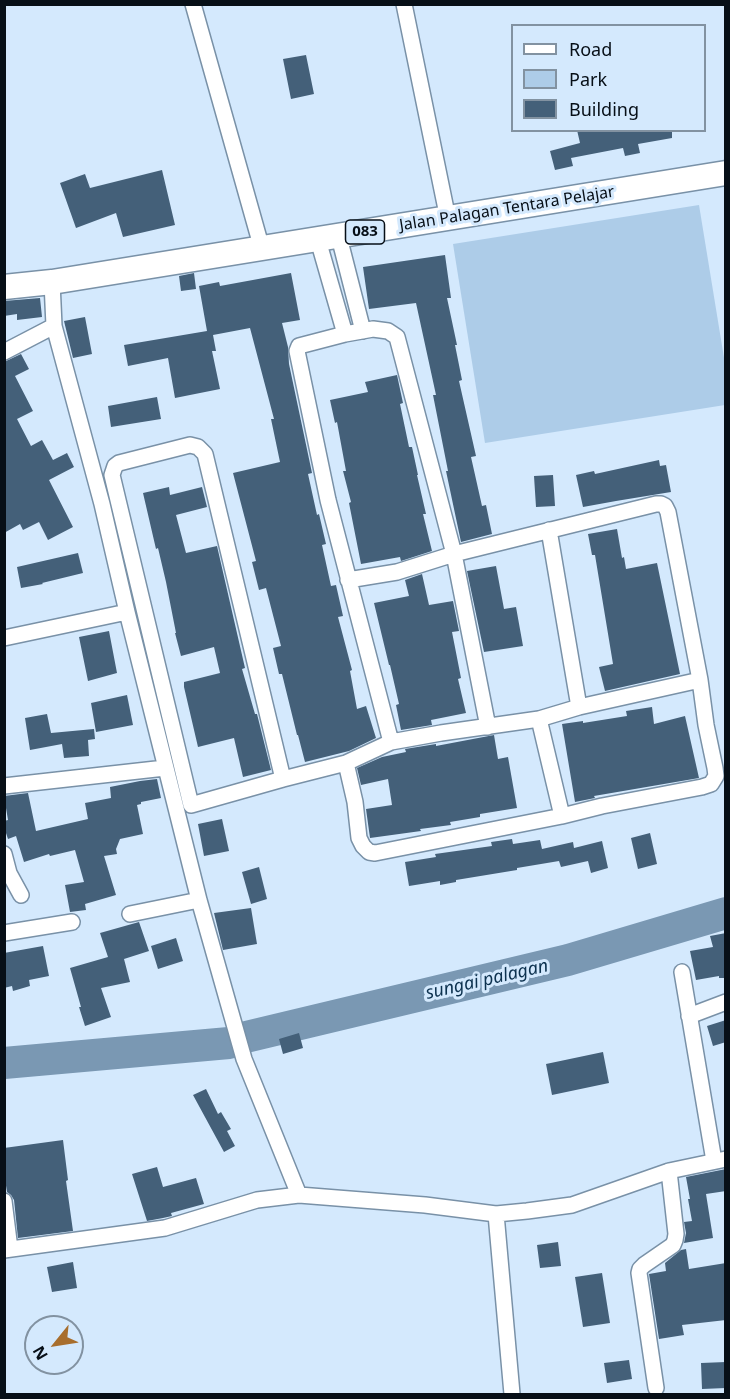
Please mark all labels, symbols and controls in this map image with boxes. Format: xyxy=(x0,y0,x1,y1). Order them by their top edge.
legend xyxy=(511,24,706,132)
text: Road xyxy=(569,37,612,61)
text: Park xyxy=(569,67,607,91)
text: Building xyxy=(569,97,639,121)
street label: Jalan Palagan Tentara Pelajar xyxy=(398,183,616,235)
road number: 083 xyxy=(346,220,385,244)
water label: sungai palagan xyxy=(424,955,550,1005)
north arrow xyxy=(24,1315,84,1375)
text: N xyxy=(27,1342,53,1364)

